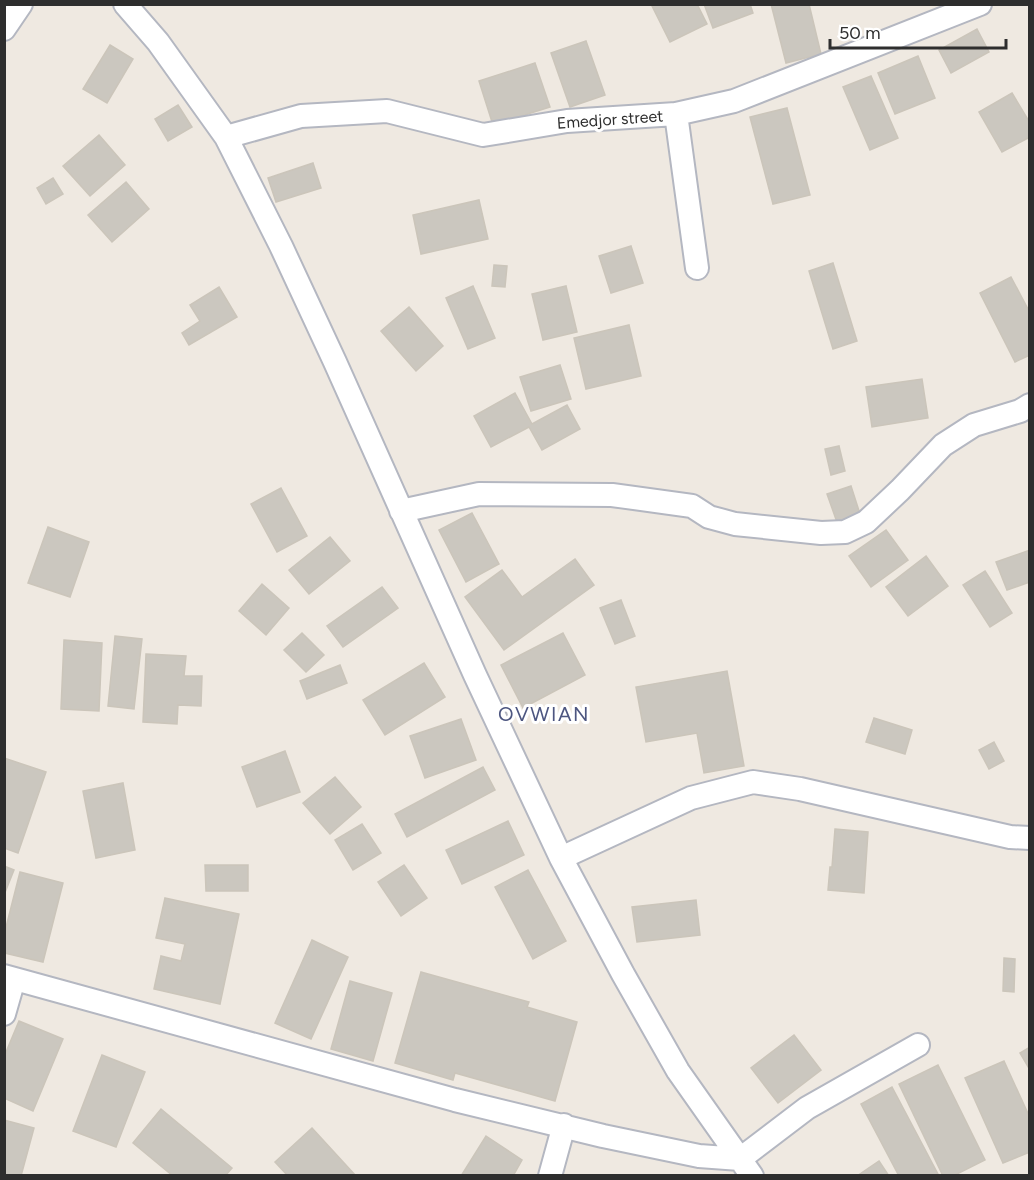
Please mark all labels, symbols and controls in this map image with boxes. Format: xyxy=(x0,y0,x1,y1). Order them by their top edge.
scale bar xyxy=(830,12,1006,50)
text: 50 m xyxy=(839,22,881,44)
street label: Emedjor street xyxy=(556,106,664,133)
district label: OVWIAN xyxy=(498,702,590,726)

